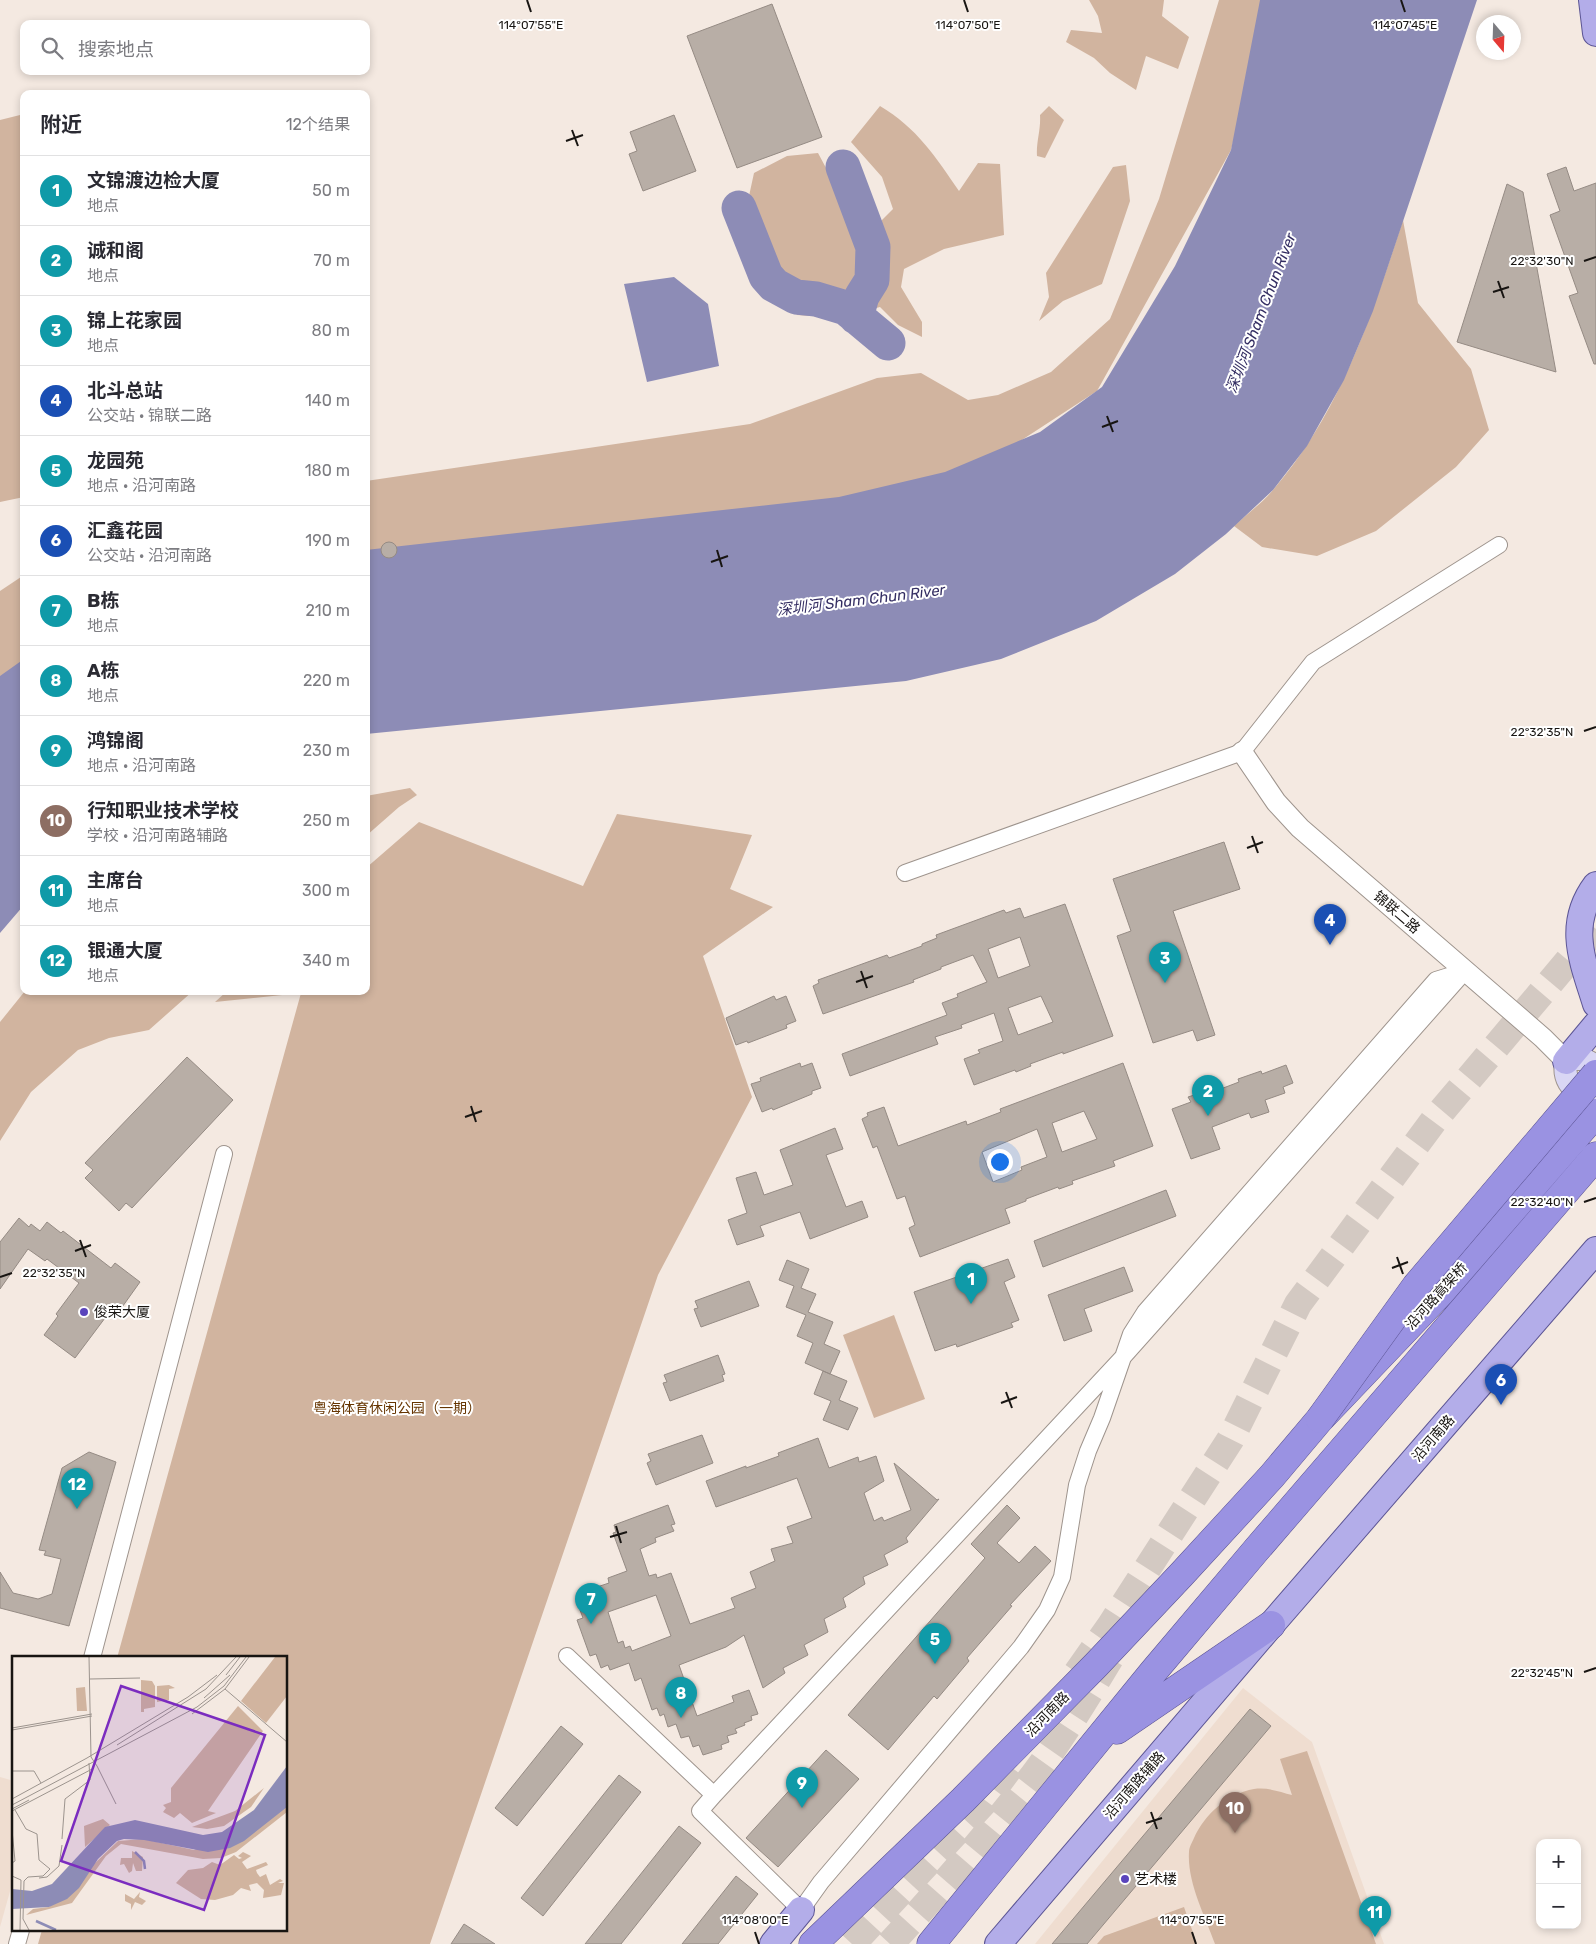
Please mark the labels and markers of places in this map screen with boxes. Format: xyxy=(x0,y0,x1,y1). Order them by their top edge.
pin: 4 xyxy=(1314,904,1346,945)
pin: 3 xyxy=(1149,942,1181,983)
pin: 2 xyxy=(1192,1075,1224,1116)
pin: 1 xyxy=(955,1263,987,1304)
place label: 俊荣大厦 xyxy=(94,1304,150,1321)
marker: 俊荣大厦 xyxy=(78,1306,90,1318)
pin: 6 xyxy=(1485,1364,1517,1405)
pin: 12 xyxy=(61,1468,93,1509)
pin: 7 xyxy=(575,1583,607,1624)
pin: 5 xyxy=(919,1623,951,1664)
pin: 8 xyxy=(665,1677,697,1718)
pin: 9 xyxy=(786,1767,818,1808)
pin: 10 xyxy=(1219,1792,1251,1833)
place label: 艺术楼 xyxy=(1135,1871,1177,1888)
marker: 艺术楼 xyxy=(1119,1873,1131,1885)
pin: 11 xyxy=(1359,1896,1391,1937)

